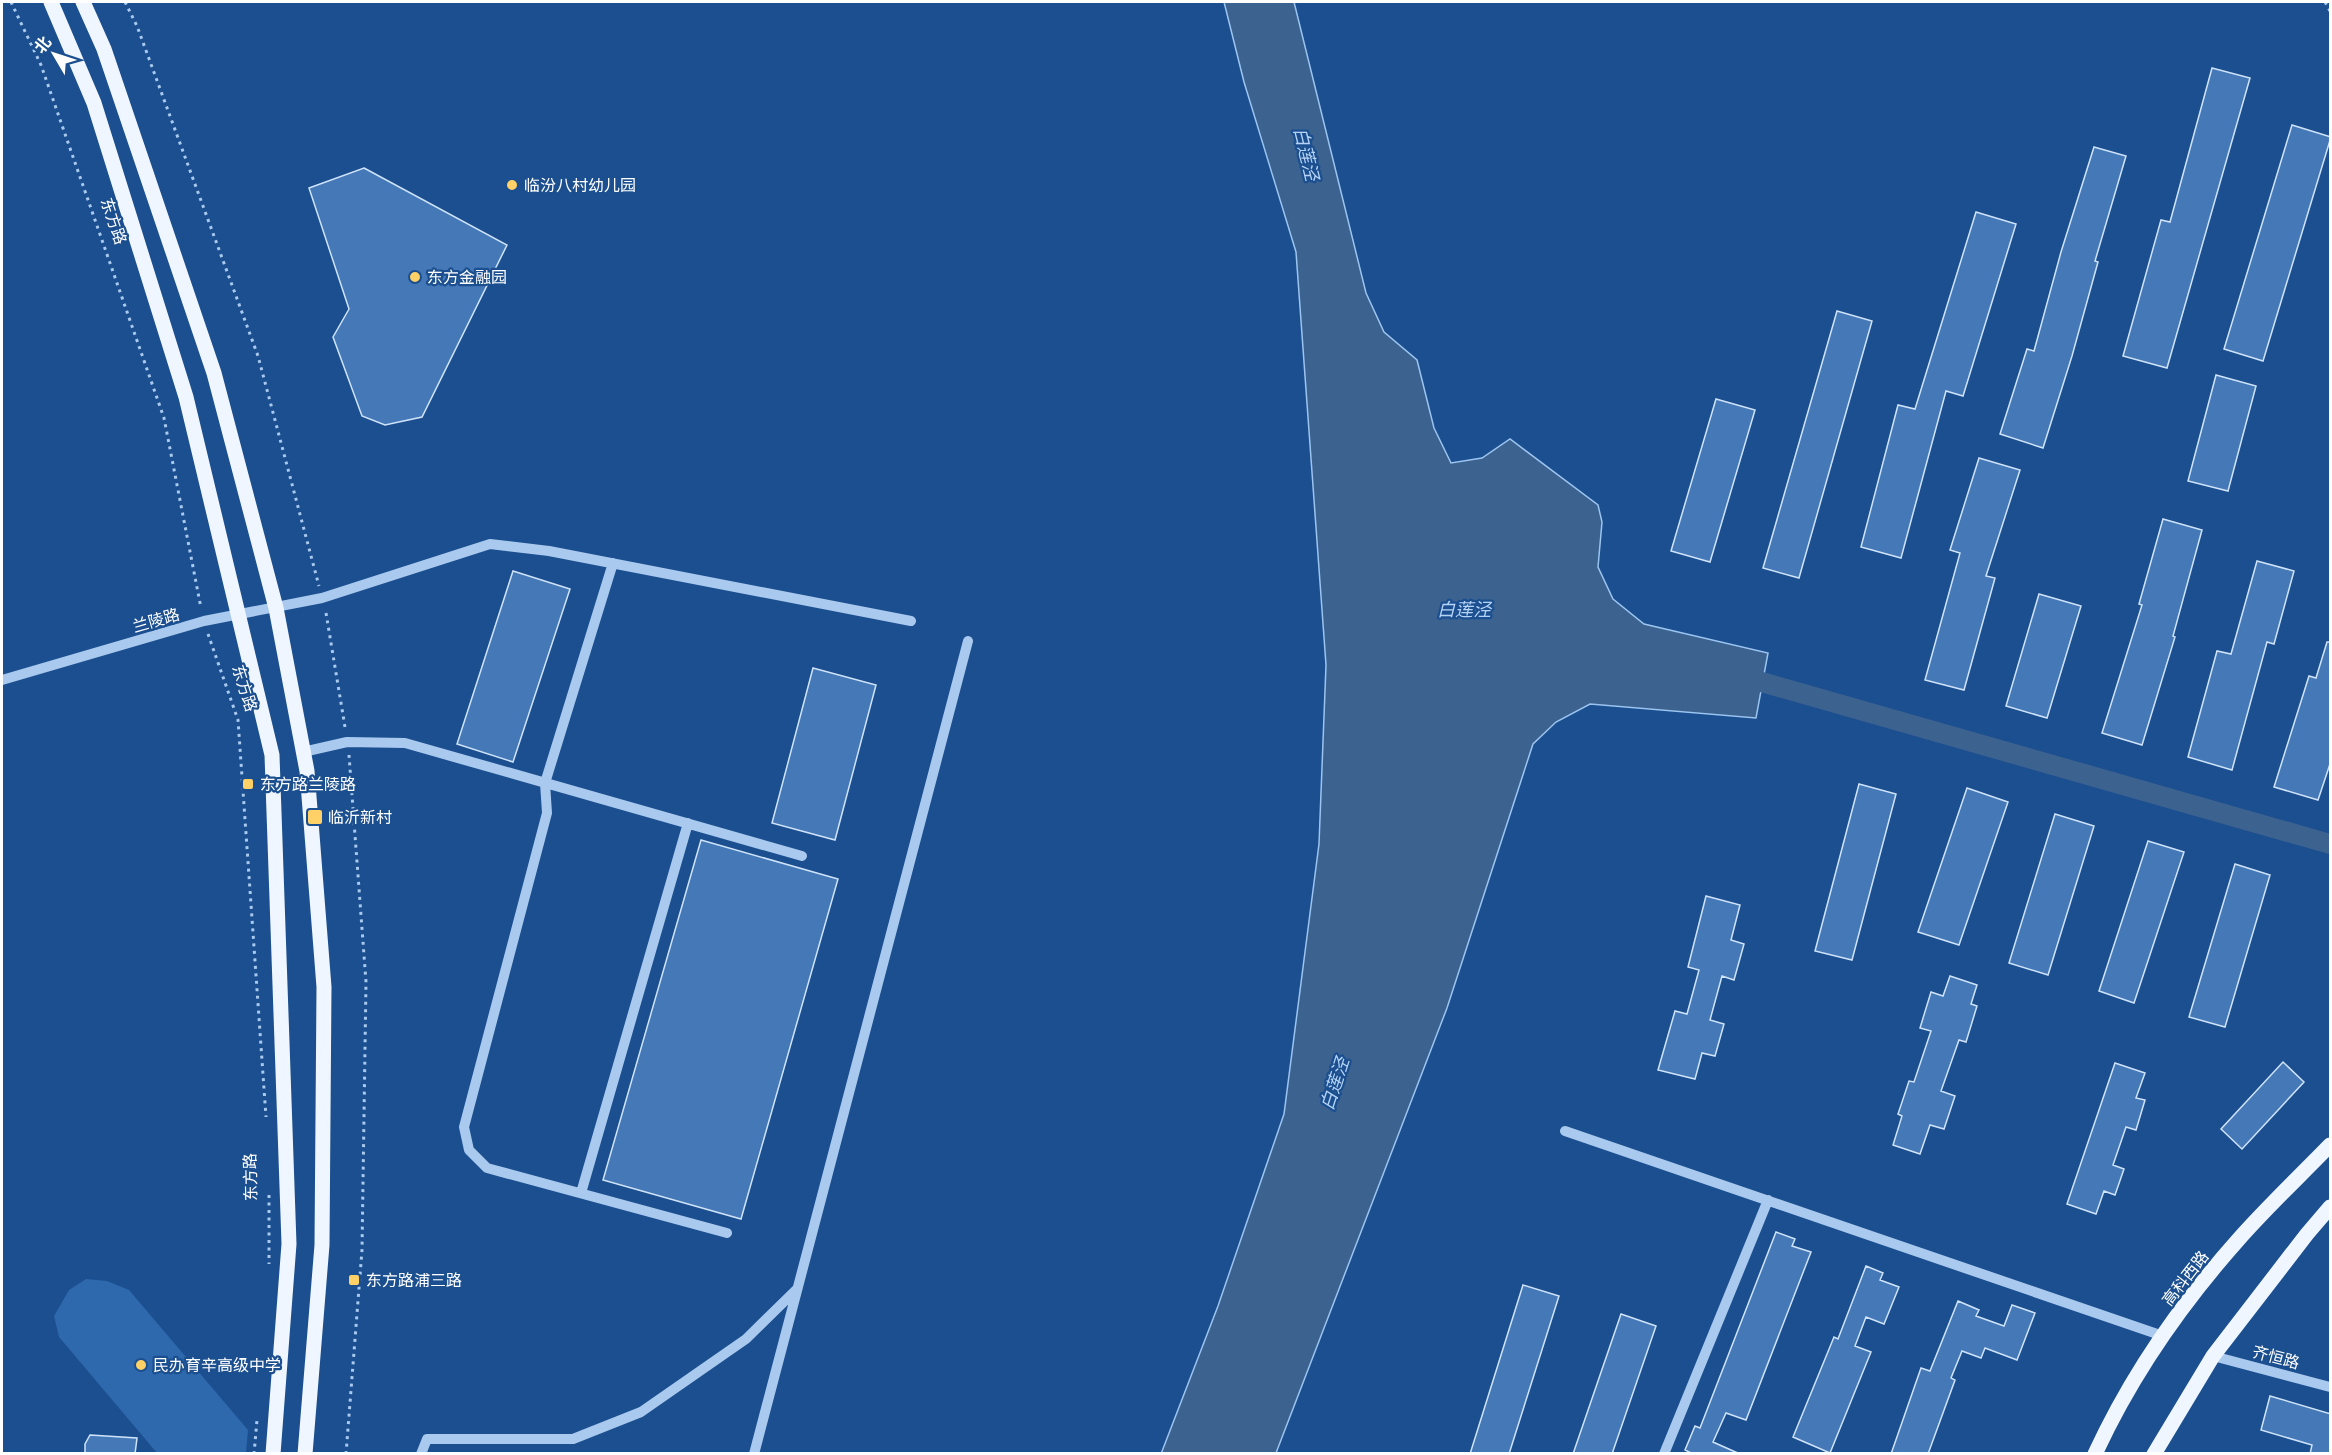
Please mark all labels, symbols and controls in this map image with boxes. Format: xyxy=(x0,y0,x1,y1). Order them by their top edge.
north arrow xyxy=(24,24,84,84)
text: 北 xyxy=(30,32,55,57)
water label: 白莲泾 xyxy=(1289,125,1325,185)
place label: 临汾八村幼儿园 xyxy=(524,175,636,195)
marker: 临汾八村幼儿园 xyxy=(505,178,519,192)
street label: 东方路 xyxy=(97,195,131,247)
place label: 东方金融园 xyxy=(427,267,507,287)
marker: 东方金融园 xyxy=(408,270,422,284)
water label: 白莲泾 xyxy=(1437,598,1493,621)
street label: 兰陵路 xyxy=(130,604,182,636)
street label: 东方路 xyxy=(228,662,262,714)
place label: 东方路兰陵路 xyxy=(260,774,356,794)
marker: 东方路兰陵路 xyxy=(241,777,255,791)
place label: 临沂新村 xyxy=(328,807,392,827)
marker: 临沂新村 xyxy=(306,808,324,826)
water label: 白莲泾 xyxy=(1315,1053,1354,1113)
street label: 东方路 xyxy=(240,1153,260,1201)
street label: 高科西路 xyxy=(2157,1247,2213,1309)
place label: 东方路浦三路 xyxy=(366,1270,462,1290)
marker: 东方路浦三路 xyxy=(347,1273,361,1287)
street label: 齐恒路 xyxy=(2250,1341,2302,1373)
place label: 民办育辛高级中学 xyxy=(153,1355,281,1375)
marker: 民办育辛高级中学 xyxy=(134,1358,148,1372)

